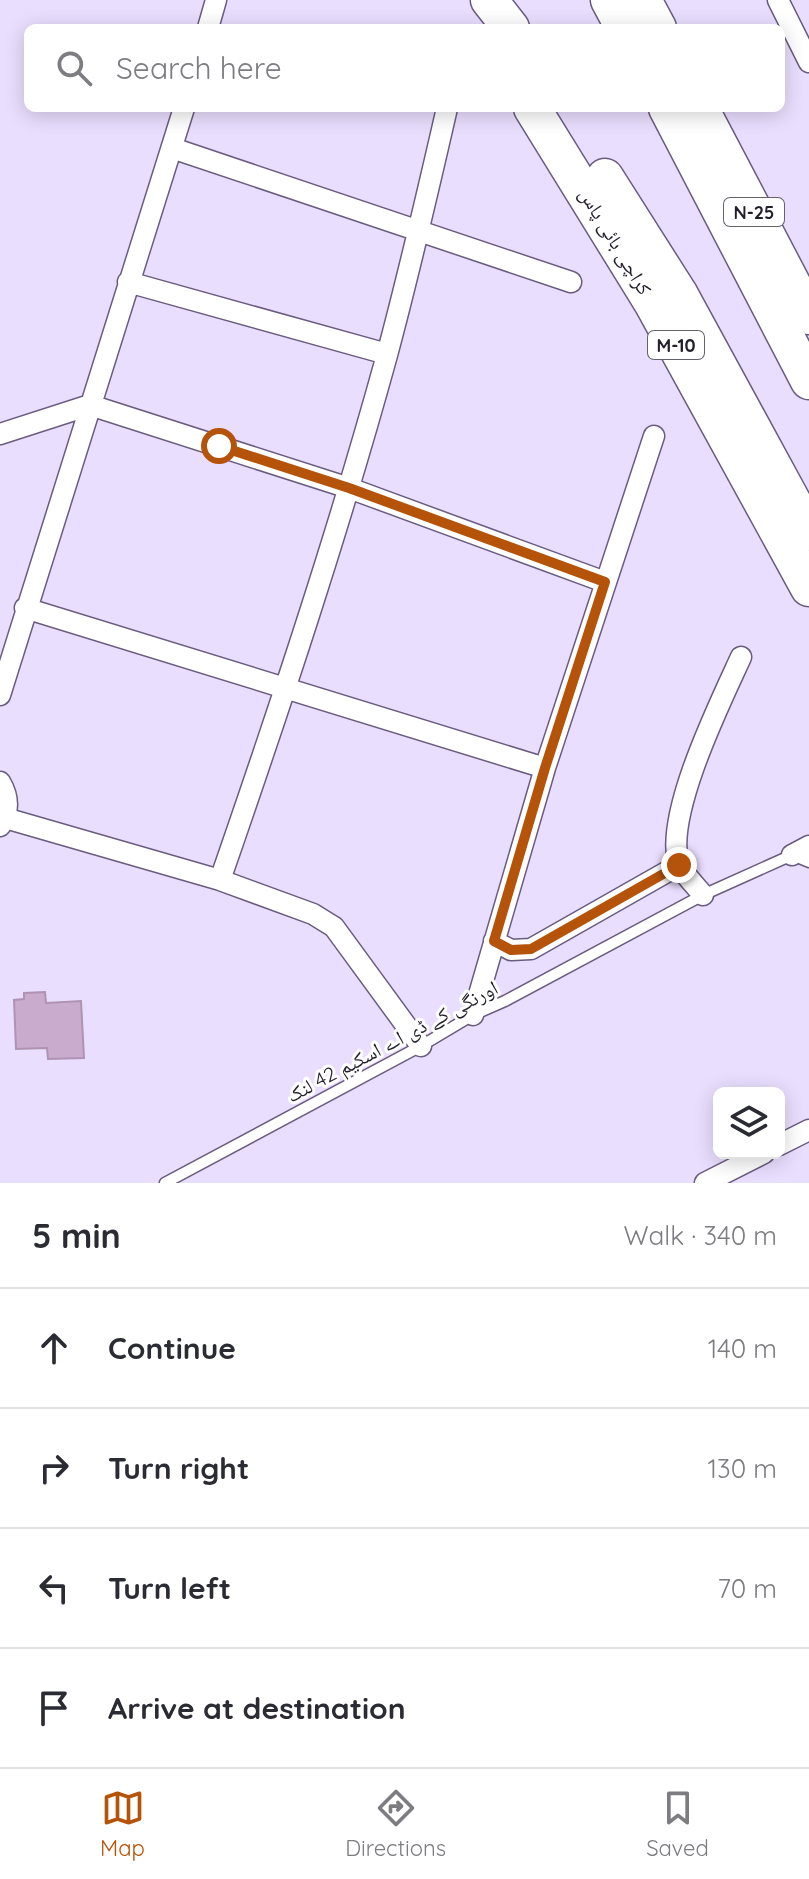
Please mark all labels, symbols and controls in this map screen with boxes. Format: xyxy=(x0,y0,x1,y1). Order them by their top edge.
search box xyxy=(24,24,785,112)
icon: search xyxy=(52,46,96,90)
text: Search here xyxy=(116,49,282,87)
street label: کراچی بائی پاس xyxy=(574,183,658,299)
road number: N-25 xyxy=(724,198,784,226)
road number: M-10 xyxy=(648,331,704,359)
route start xyxy=(201,428,237,464)
route end xyxy=(661,847,697,883)
street label: اورنگی کے ڈی اے اسکیم 42 لنک xyxy=(282,975,503,1109)
map controls xyxy=(713,1087,785,1159)
button: layers xyxy=(713,1087,785,1159)
text: 5 min xyxy=(32,1214,121,1257)
text: Walk · 340 m xyxy=(624,1219,777,1252)
icon: ahead xyxy=(32,1326,76,1370)
text: Continue xyxy=(108,1329,236,1367)
text: 140 m xyxy=(708,1332,777,1365)
icon: right xyxy=(32,1446,76,1490)
text: Turn right xyxy=(108,1449,249,1487)
text: 130 m xyxy=(707,1452,777,1485)
icon: left xyxy=(32,1566,76,1610)
text: Turn left xyxy=(108,1569,231,1607)
text: 70 m xyxy=(717,1572,777,1605)
icon: arrive xyxy=(32,1686,76,1730)
text: Arrive at destination xyxy=(108,1689,406,1727)
tab: Map xyxy=(100,1786,145,1862)
tab: Directions xyxy=(345,1786,446,1862)
tab: Saved xyxy=(646,1786,709,1862)

